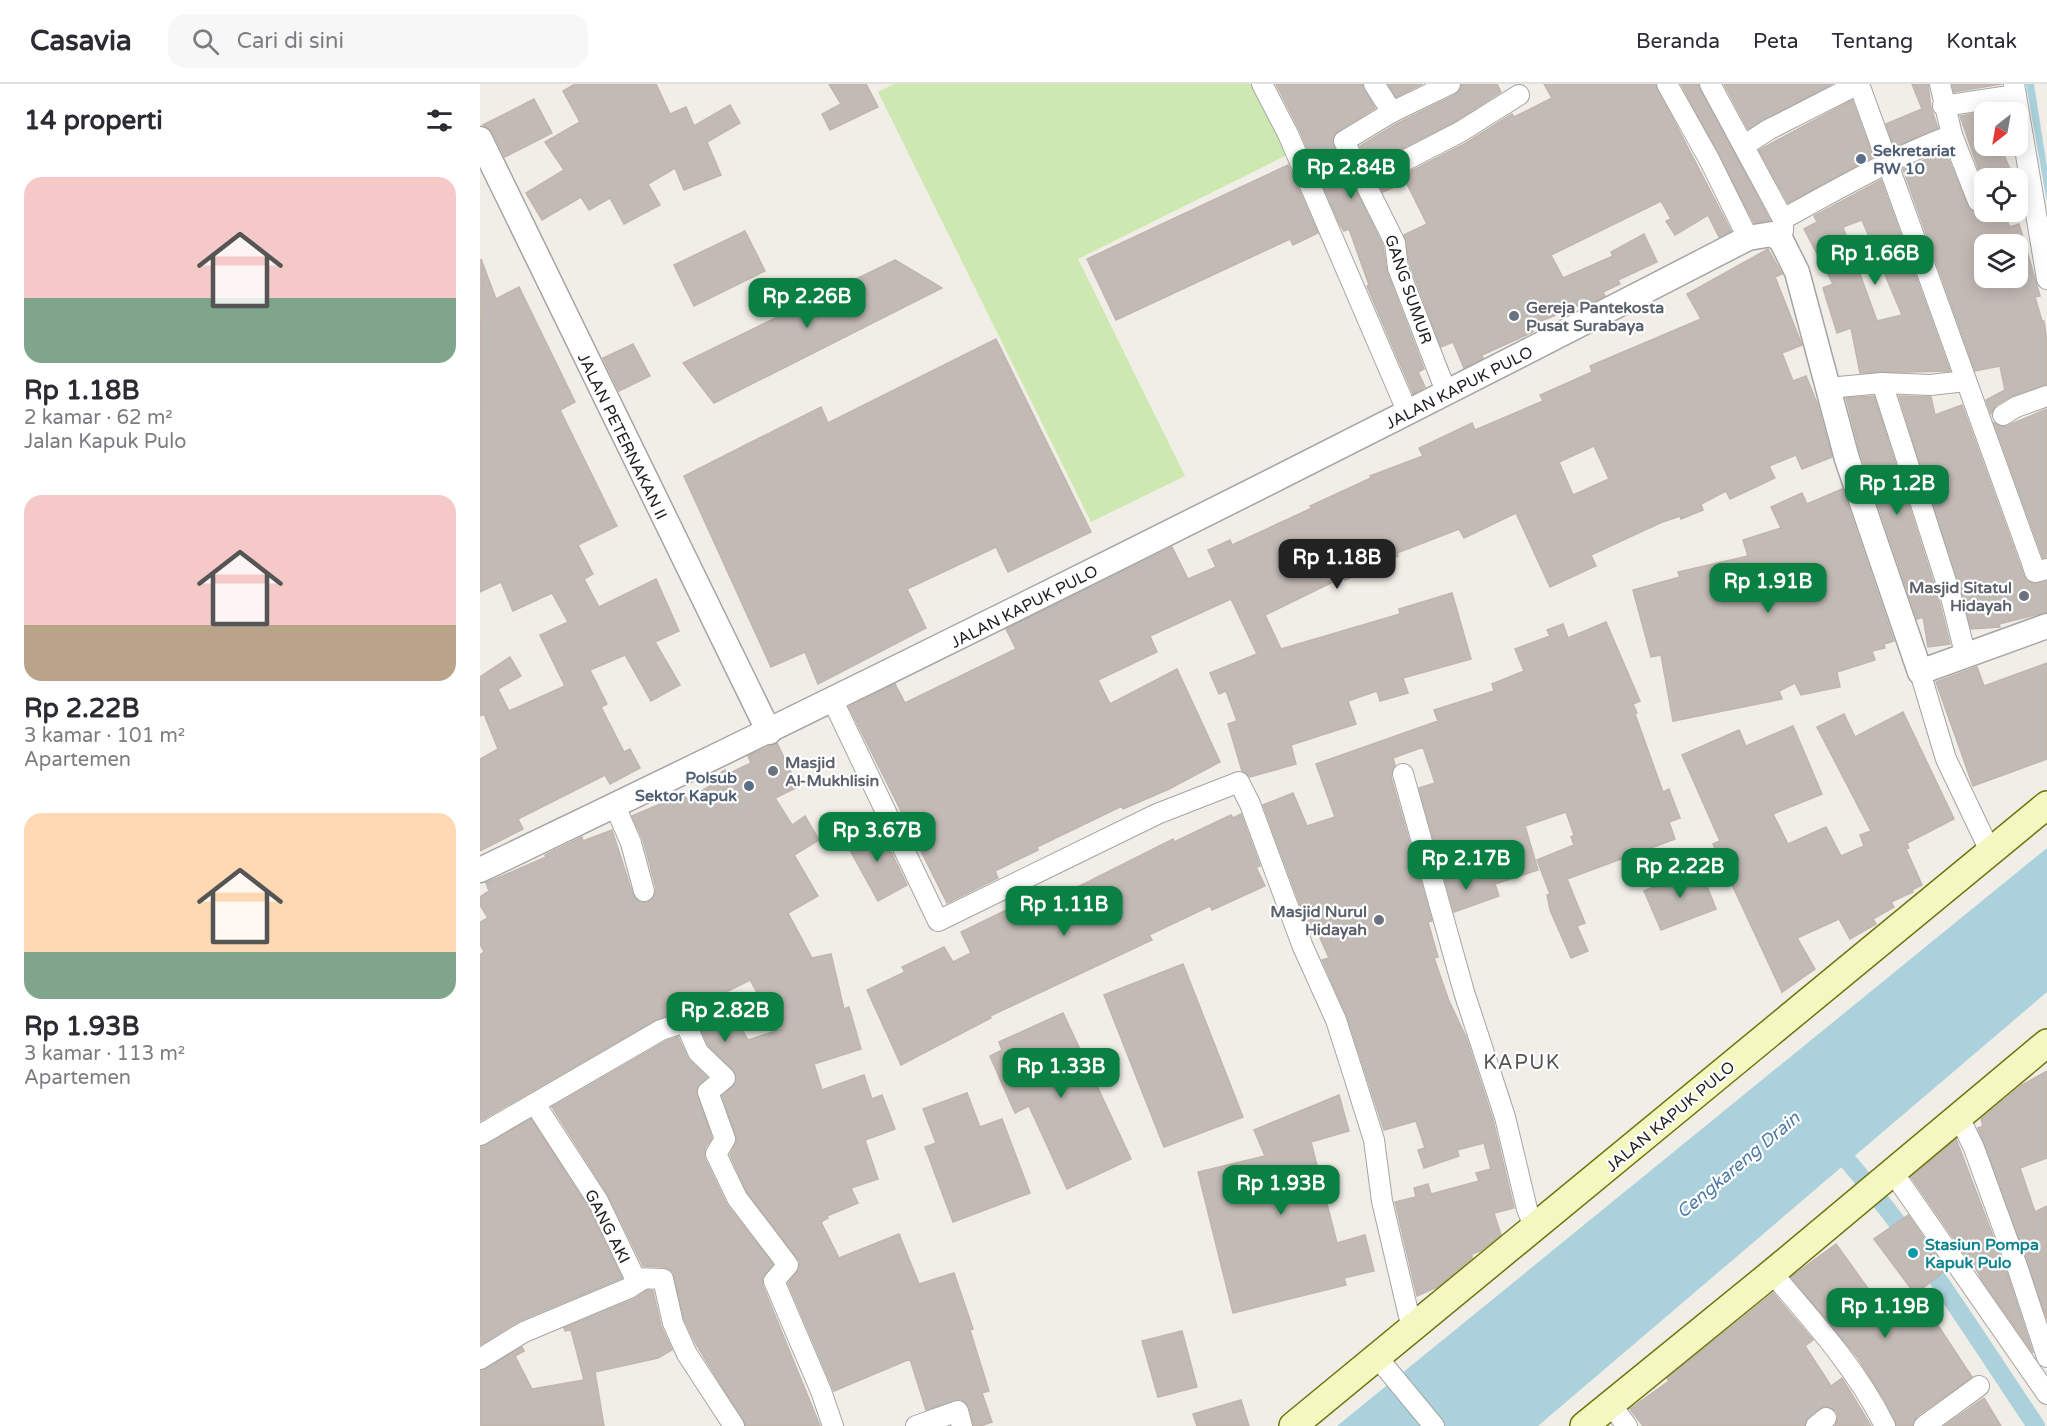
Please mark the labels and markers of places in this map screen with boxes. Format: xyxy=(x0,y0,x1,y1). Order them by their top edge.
place label: Sekretariat RW 10 xyxy=(1873,141,1957,179)
pin: Rp 2.84B xyxy=(1289,149,1413,200)
marker: Sekretariat RW 10 xyxy=(1854,152,1868,166)
pin: Rp 1.66B xyxy=(1813,235,1937,286)
pin: Rp 2.26B xyxy=(745,278,869,329)
place label: Gereja Pantekosta Pusat Surabaya xyxy=(1526,298,1664,336)
marker: Gereja Pantekosta Pusat Surabaya xyxy=(1507,309,1521,323)
pin: Rp 1.2B xyxy=(1842,465,1952,516)
pin: Rp 1.18B xyxy=(1275,539,1399,590)
pin: Rp 1.91B xyxy=(1706,563,1830,614)
place label: Masjid Sitatul Hidayah xyxy=(1909,578,2012,616)
marker: Masjid Sitatul Hidayah xyxy=(2017,589,2031,603)
place label: Masjid Al-Mukhlisin xyxy=(785,753,879,791)
marker: Masjid Al-Mukhlisin xyxy=(766,764,780,778)
place label: Polsub Sektor Kapuk xyxy=(635,768,737,806)
marker: Polsub Sektor Kapuk xyxy=(742,779,756,793)
pin: Rp 3.67B xyxy=(815,812,939,863)
pin: Rp 2.17B xyxy=(1404,840,1528,891)
pin: Rp 2.22B xyxy=(1618,848,1742,899)
pin: Rp 1.11B xyxy=(1002,886,1126,937)
place label: Masjid Nurul Hidayah xyxy=(1270,902,1367,940)
marker: Masjid Nurul Hidayah xyxy=(1372,913,1386,927)
pin: Rp 2.82B xyxy=(663,992,787,1043)
pin: Rp 1.33B xyxy=(999,1048,1123,1099)
pin: Rp 1.93B xyxy=(1219,1165,1343,1216)
place label: Stasiun Pompa Kapuk Pulo xyxy=(1925,1235,2039,1273)
marker: Stasiun Pompa Kapuk Pulo xyxy=(1906,1246,1920,1260)
pin: Rp 1.19B xyxy=(1823,1288,1947,1339)

